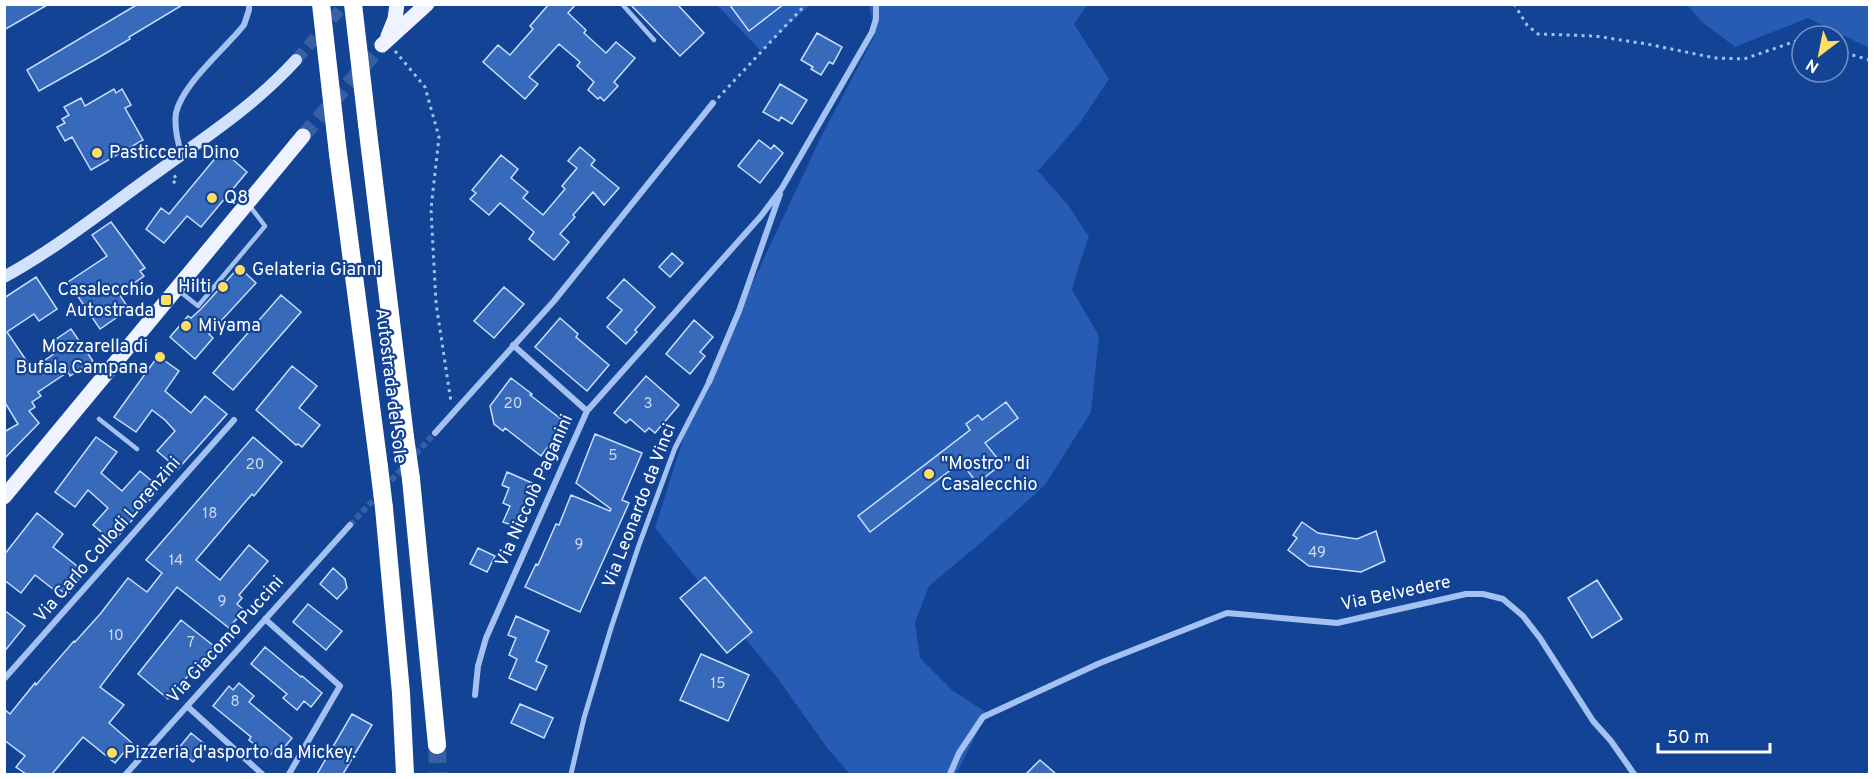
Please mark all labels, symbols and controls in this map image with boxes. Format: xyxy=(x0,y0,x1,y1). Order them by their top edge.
north arrow xyxy=(1790,24,1850,84)
text: N xyxy=(1803,53,1823,77)
place label: Pasticceria Dino xyxy=(109,142,239,165)
marker: Pasticceria Dino xyxy=(90,146,104,160)
place label: Q8 xyxy=(224,187,248,210)
marker: Q8 xyxy=(205,191,219,205)
place label: Gelateria Gianni xyxy=(252,259,381,282)
marker: Gelateria Gianni xyxy=(233,263,247,277)
place label: Hilti xyxy=(178,276,211,299)
place label: Casalecchio Autostrada xyxy=(58,279,154,323)
marker: Hilti xyxy=(216,280,230,294)
marker: Casalecchio Autostrada xyxy=(159,293,173,307)
street label: Autostrada del Sole xyxy=(369,307,411,465)
place label: Miyama xyxy=(198,315,261,338)
marker: Miyama xyxy=(179,319,193,333)
place label: Mozzarella di Bufala Campana xyxy=(16,336,148,380)
marker: Mozzarella di Bufala Campana xyxy=(153,350,167,364)
house number: 20 xyxy=(504,395,522,414)
house number: 3 xyxy=(643,395,653,414)
street label: Via Niccolò Paganini xyxy=(491,411,579,571)
street label: Via Leonardo da Vinci xyxy=(598,421,682,591)
house number: 5 xyxy=(608,447,618,466)
street label: Via Carlo Collodi Lorenzini xyxy=(30,452,186,628)
place label: "Mostro" di Casalecchio xyxy=(941,453,1037,497)
house number: 20 xyxy=(246,456,264,475)
marker: "Mostro" di Casalecchio xyxy=(922,467,936,481)
house number: 18 xyxy=(203,505,217,524)
house number: 9 xyxy=(575,536,583,555)
house number: 49 xyxy=(1308,544,1326,563)
house number: 14 xyxy=(169,552,183,571)
street label: Via Giacomo Puccini xyxy=(163,571,289,709)
street label: Via Belvedere xyxy=(1339,571,1453,617)
house number: 9 xyxy=(218,593,226,612)
house number: 10 xyxy=(108,627,124,646)
house number: 7 xyxy=(187,634,195,653)
house number: 15 xyxy=(711,675,725,694)
house number: 8 xyxy=(230,693,240,712)
scale bar xyxy=(1658,716,1770,754)
text: 50 m xyxy=(1667,727,1709,750)
place label: Pizzeria d'asporto da Mickey. xyxy=(124,742,356,765)
marker: Pizzeria d'asporto da Mickey. xyxy=(105,746,119,760)

